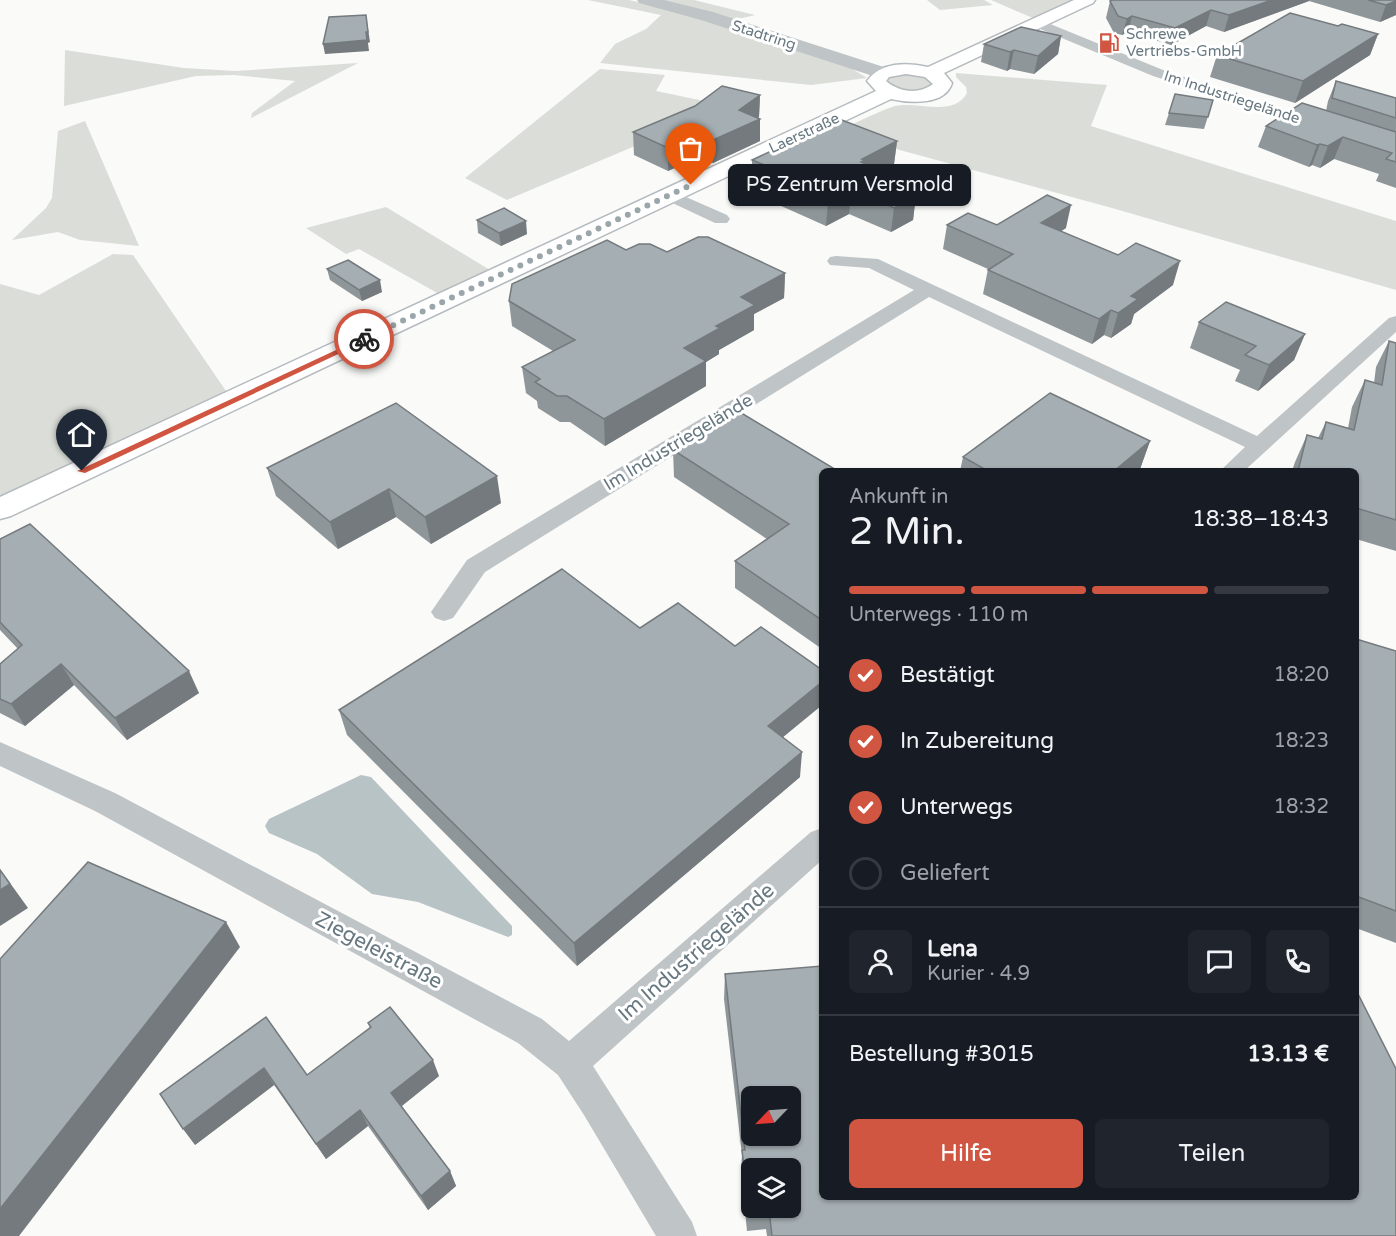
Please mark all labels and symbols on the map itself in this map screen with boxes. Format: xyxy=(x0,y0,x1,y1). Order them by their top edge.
street label: Stadtring xyxy=(730,16,798,54)
place label: Schrewe Vertriebs-GmbH xyxy=(1126,25,1242,60)
fuel station icon: Schrewe Vertriebs-GmbH xyxy=(1097,31,1121,55)
street label: Im Industriegelände xyxy=(1162,67,1302,127)
street label: Laerstraße xyxy=(766,109,842,157)
pin xyxy=(665,123,716,185)
callout: PS Zentrum Versmold xyxy=(727,164,970,206)
courier xyxy=(334,309,394,369)
street label: Im Industriegelände xyxy=(599,389,757,495)
pin xyxy=(56,409,107,471)
street label: Im Industriegelände xyxy=(613,878,779,1027)
street label: Ziegeleistraße xyxy=(311,906,447,995)
north arrow xyxy=(741,1086,801,1146)

